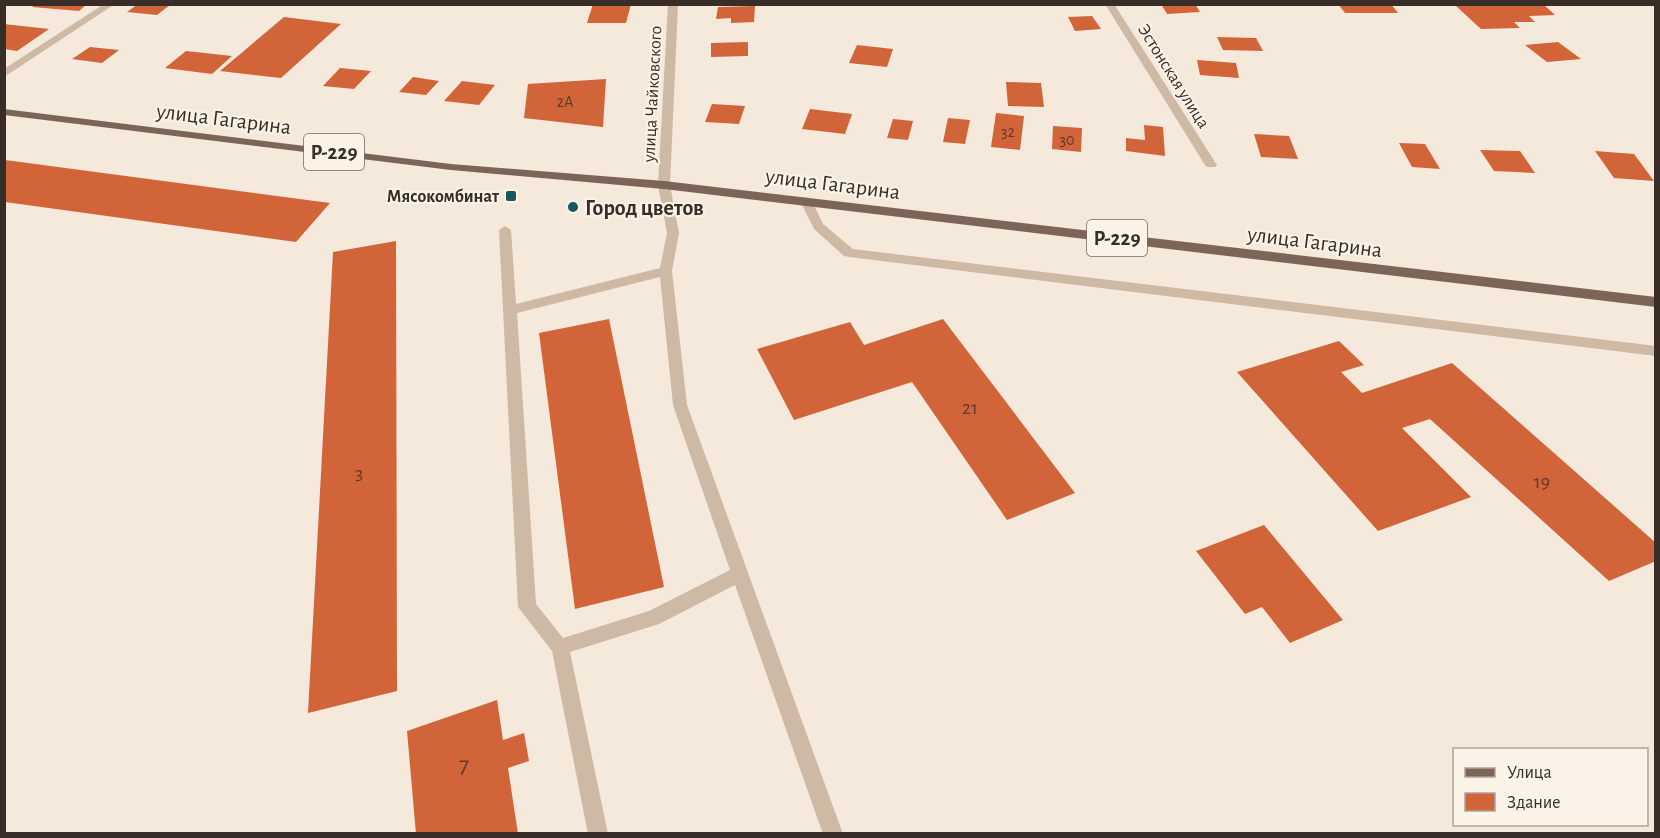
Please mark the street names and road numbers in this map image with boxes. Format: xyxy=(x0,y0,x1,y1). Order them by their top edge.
street label: Эстонская улица xyxy=(1134,21,1212,132)
street label: улица Чайковского xyxy=(640,25,666,164)
street label: улица Гагарина xyxy=(154,100,292,138)
road number: Р-229 xyxy=(304,134,364,170)
street label: улица Гагарина xyxy=(763,165,901,203)
road number: Р-229 xyxy=(1087,220,1147,256)
street label: улица Гагарина xyxy=(1245,223,1383,261)

